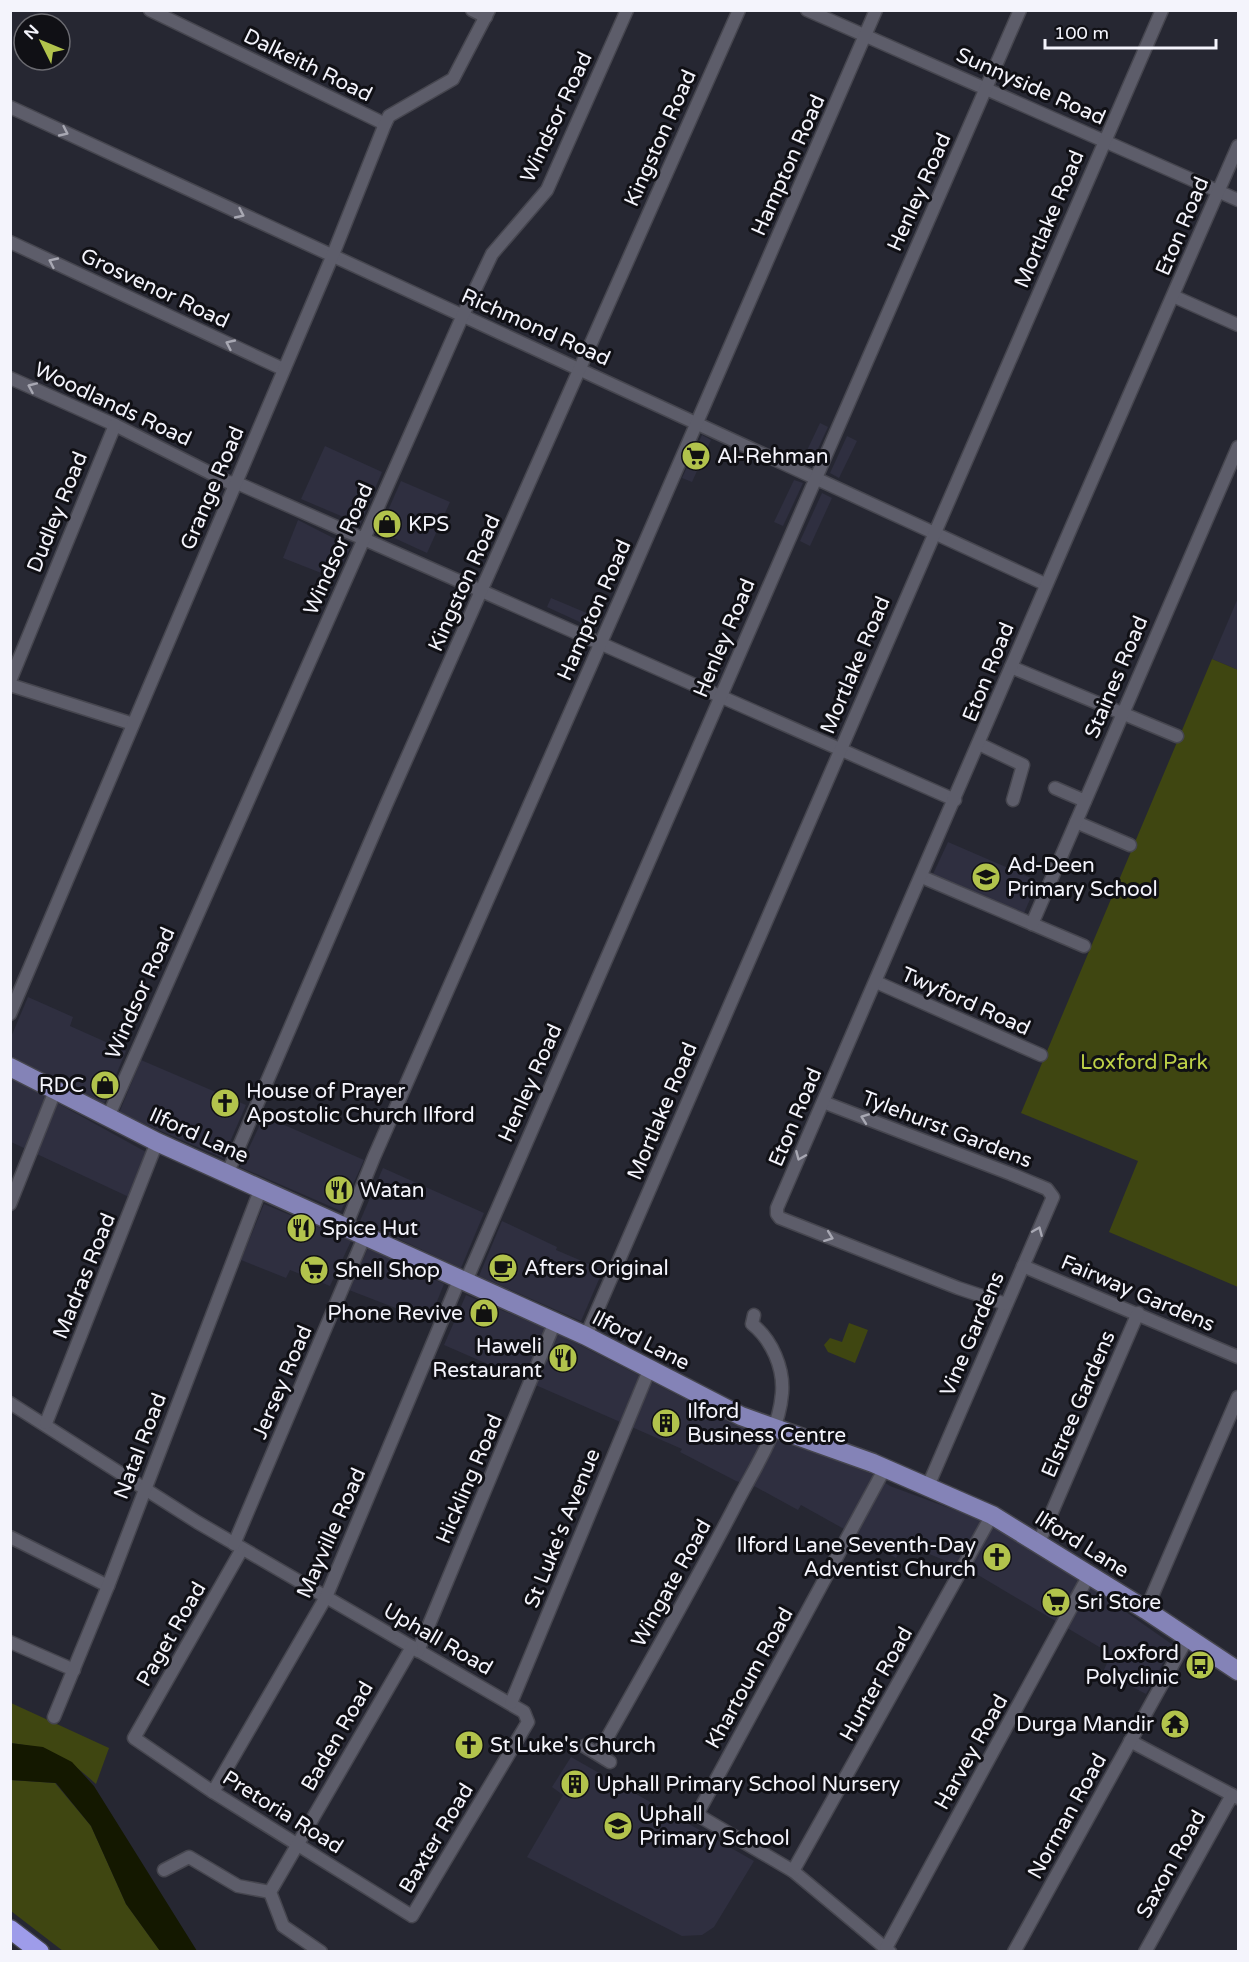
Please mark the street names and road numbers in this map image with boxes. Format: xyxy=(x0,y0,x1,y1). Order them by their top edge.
street label: Dalkeith Road xyxy=(239,24,376,107)
street label: Sunnyside Road xyxy=(952,42,1109,131)
street label: Windsor Road xyxy=(515,48,598,187)
street label: Kingston Road xyxy=(619,66,702,210)
street label: Hampton Road xyxy=(746,91,831,240)
street label: Henley Road xyxy=(882,129,957,255)
street label: Mortlake Road xyxy=(1009,147,1090,292)
street label: Eton Road xyxy=(1150,173,1214,279)
street label: Grosvenor Road xyxy=(77,243,233,334)
street label: Richmond Road xyxy=(457,283,614,372)
street label: Woodlands Road xyxy=(30,357,195,452)
street label: Grange Road xyxy=(175,423,250,554)
street label: Dudley Road xyxy=(22,448,93,576)
street label: Windsor Road xyxy=(298,480,379,619)
street label: Kingston Road xyxy=(423,511,506,655)
street label: Hampton Road xyxy=(552,536,637,685)
street label: Henley Road xyxy=(688,575,761,701)
street label: Mortlake Road xyxy=(815,593,896,738)
street label: Staines Road xyxy=(1079,612,1153,742)
street label: Eton Road xyxy=(957,619,1020,725)
street label: Windsor Road xyxy=(100,924,181,1063)
street label: Twyford Road xyxy=(897,962,1034,1041)
street label: Henley Road xyxy=(493,1020,568,1146)
street label: Mortlake Road xyxy=(622,1039,703,1184)
street label: Eton Road xyxy=(763,1064,827,1170)
street label: Tylehurst Gardens xyxy=(858,1086,1035,1173)
street label: Ilford Lane xyxy=(145,1102,252,1169)
street label: Madras Road xyxy=(48,1210,121,1343)
street label: Fairway Gardens xyxy=(1057,1250,1218,1337)
street label: Vine Gardens xyxy=(935,1268,1010,1400)
street label: Ilford Lane xyxy=(588,1305,694,1376)
street label: Jersey Road xyxy=(247,1322,318,1443)
street label: Elstree Gardens xyxy=(1036,1327,1121,1481)
street label: Natal Road xyxy=(109,1390,172,1503)
street label: Hickling Road xyxy=(431,1411,508,1548)
street label: St Luke's Avenue xyxy=(519,1445,606,1611)
street label: Mayville Road xyxy=(292,1464,371,1602)
street label: Ilford Lane xyxy=(1030,1506,1133,1583)
street label: Wingate Road xyxy=(626,1515,717,1651)
street label: Paget Road xyxy=(131,1577,211,1691)
street label: Uphall Road xyxy=(379,1598,497,1681)
street label: Khartoum Road xyxy=(700,1603,799,1753)
street label: Hunter Road xyxy=(835,1623,918,1746)
street label: Baden Road xyxy=(296,1677,379,1796)
street label: Harvey Road xyxy=(929,1690,1013,1814)
street label: Norman Road xyxy=(1023,1749,1112,1883)
street label: Pretoria Road xyxy=(218,1765,348,1859)
street label: Baxter Road xyxy=(394,1779,479,1898)
street label: Saxon Road xyxy=(1132,1806,1211,1923)

